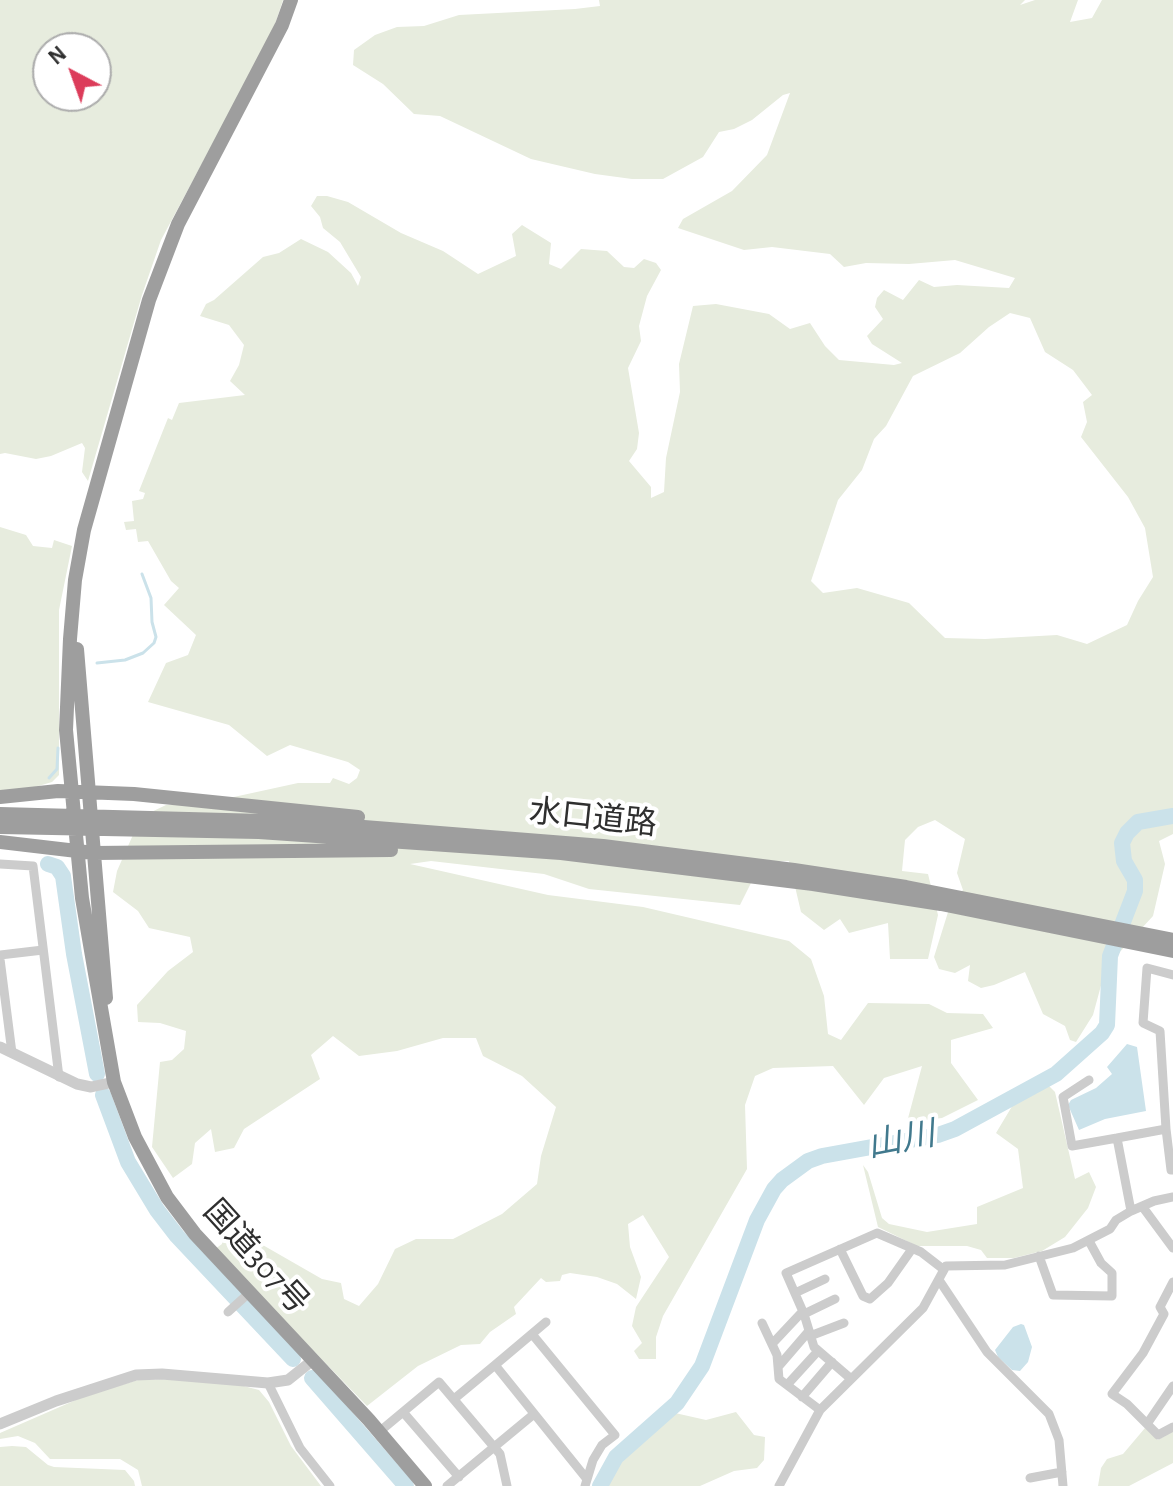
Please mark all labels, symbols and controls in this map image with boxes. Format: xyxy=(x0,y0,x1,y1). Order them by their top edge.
north arrow xyxy=(32,32,112,112)
text: N xyxy=(45,42,71,69)
street label: 水口道路 xyxy=(527,792,659,844)
water label: 山川 xyxy=(864,1113,938,1167)
street label: 国道307号 xyxy=(195,1192,317,1322)

